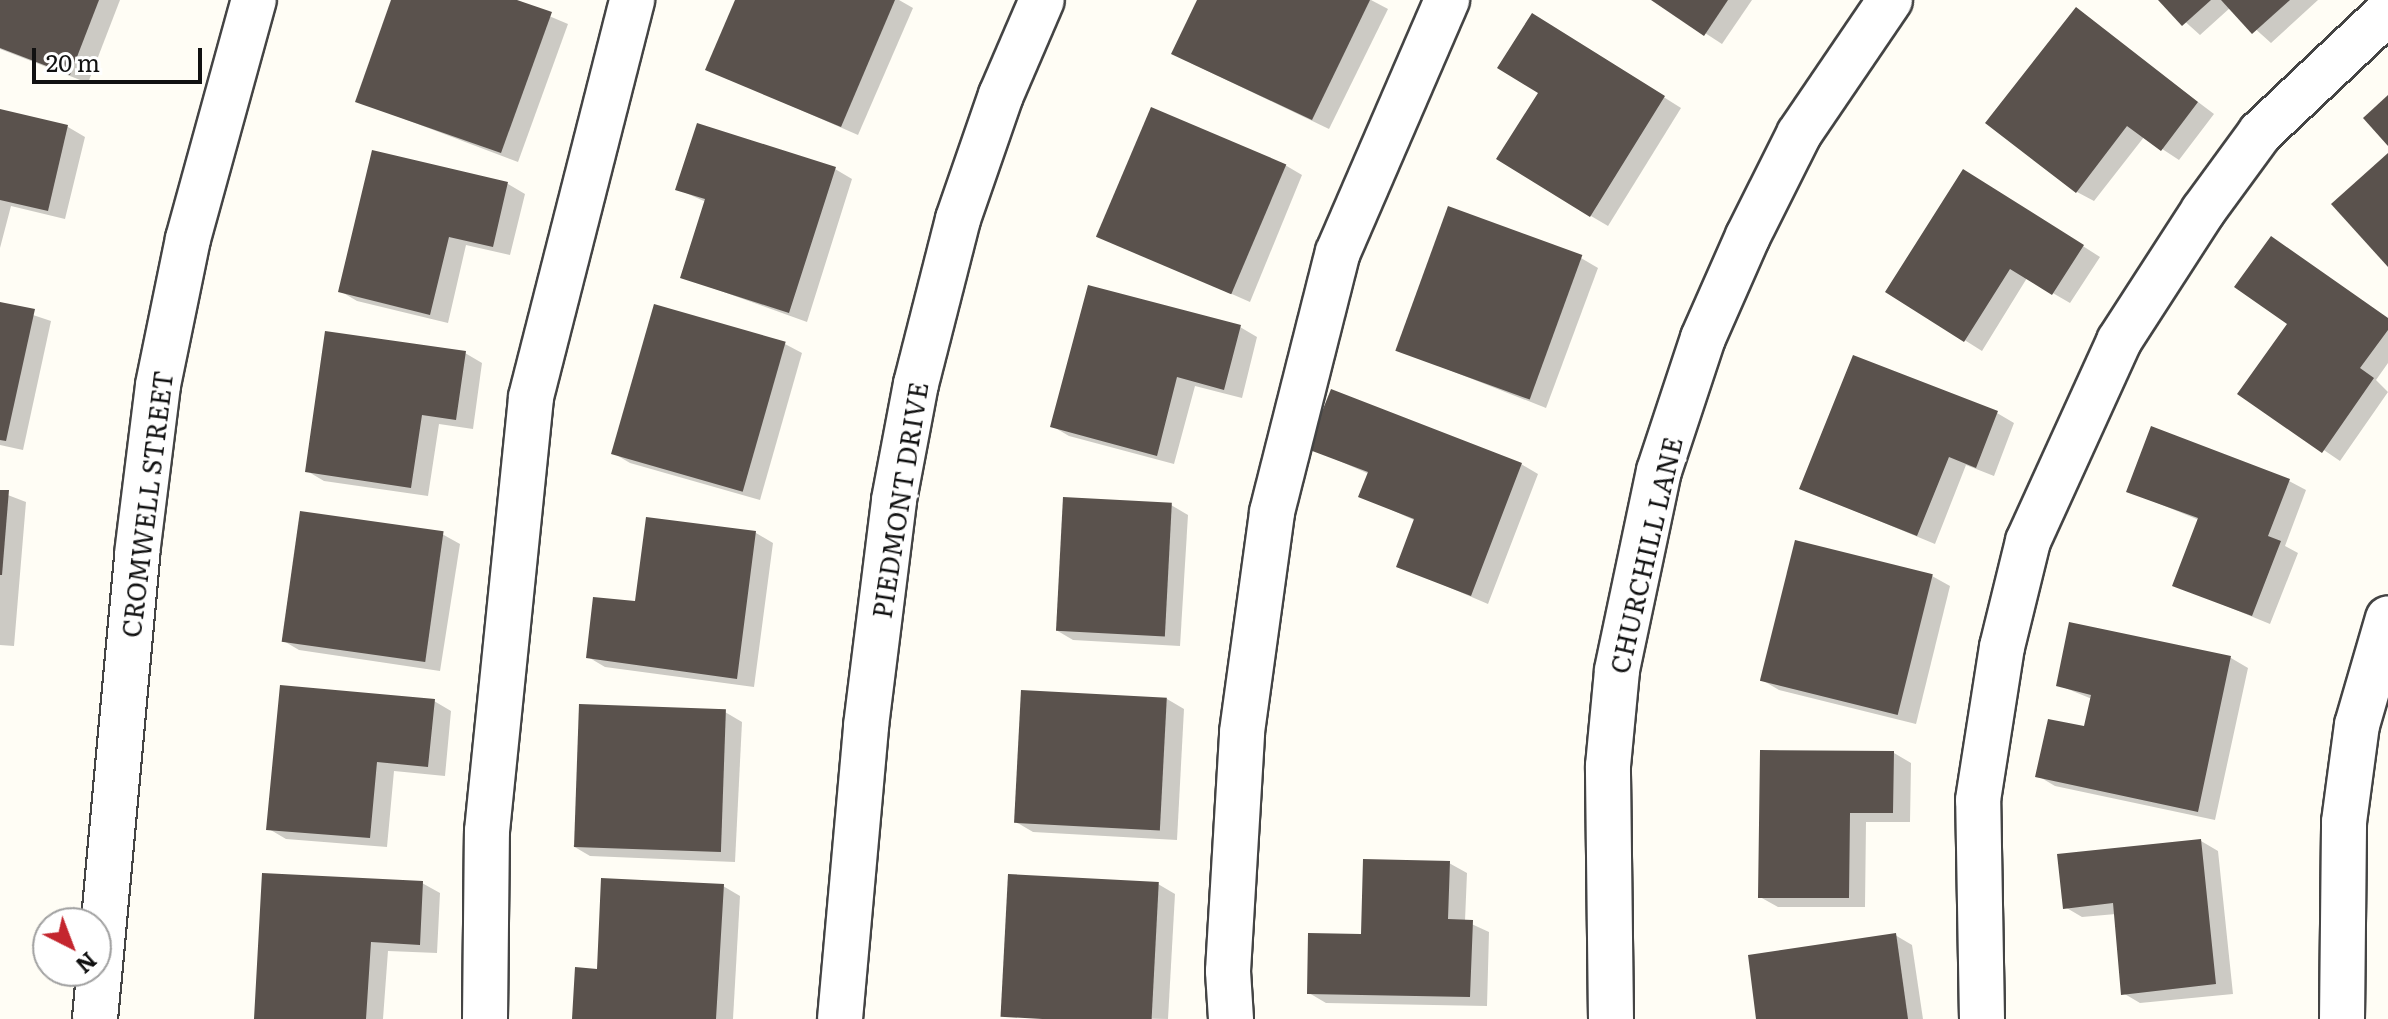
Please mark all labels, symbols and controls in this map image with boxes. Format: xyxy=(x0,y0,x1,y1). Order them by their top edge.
scale bar xyxy=(36,32,206,82)
text: 20 m xyxy=(46,44,100,79)
street label: CROMWELL STREET xyxy=(114,369,178,639)
street label: PIEDMONT DRIVE xyxy=(865,380,933,620)
street label: CHURCHILL LANE xyxy=(1603,434,1687,676)
north arrow xyxy=(32,907,112,987)
text: N xyxy=(69,945,105,982)

